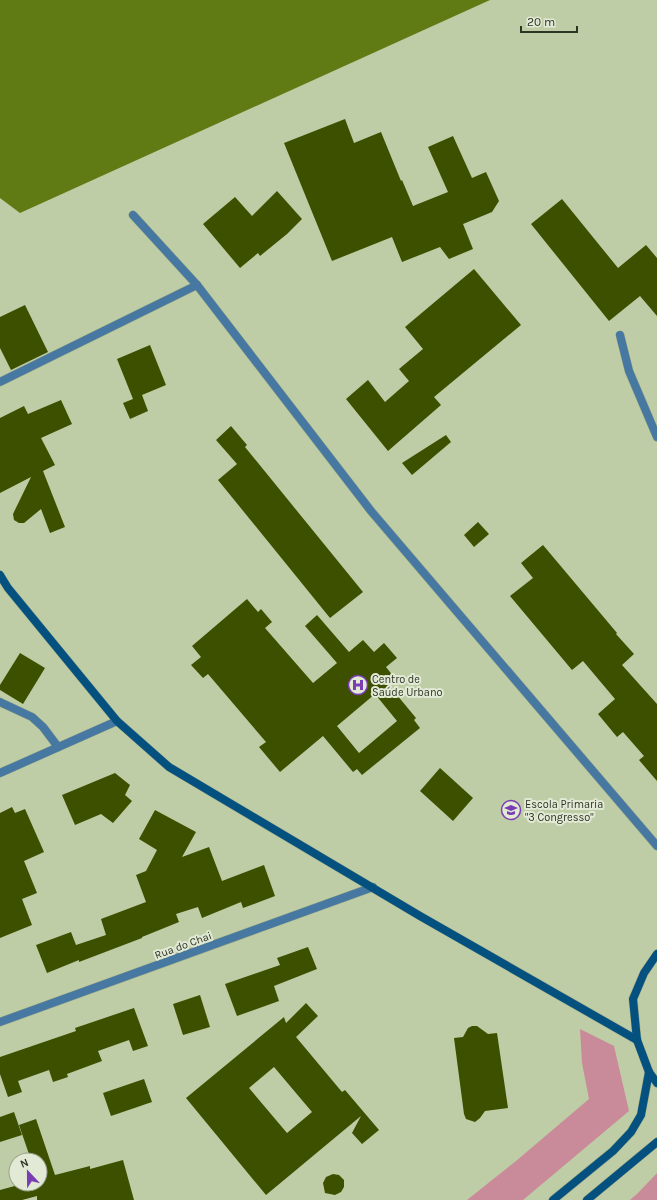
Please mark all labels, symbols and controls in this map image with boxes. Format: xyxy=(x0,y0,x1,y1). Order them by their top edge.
scale bar xyxy=(521,8,577,34)
text: 20 m xyxy=(527,15,555,29)
place label: Centro de Saúde Urbano xyxy=(372,673,443,699)
hospital icon: Centro de Saúde Urbano xyxy=(347,674,369,696)
place label: Escola Primaria "3 Congresso" xyxy=(525,798,603,824)
school or university icon: Escola Primaria "3 Congresso" xyxy=(500,799,522,821)
street label: Rua do Chai xyxy=(153,929,214,962)
north arrow xyxy=(8,1152,48,1192)
text: N xyxy=(18,1156,31,1171)

